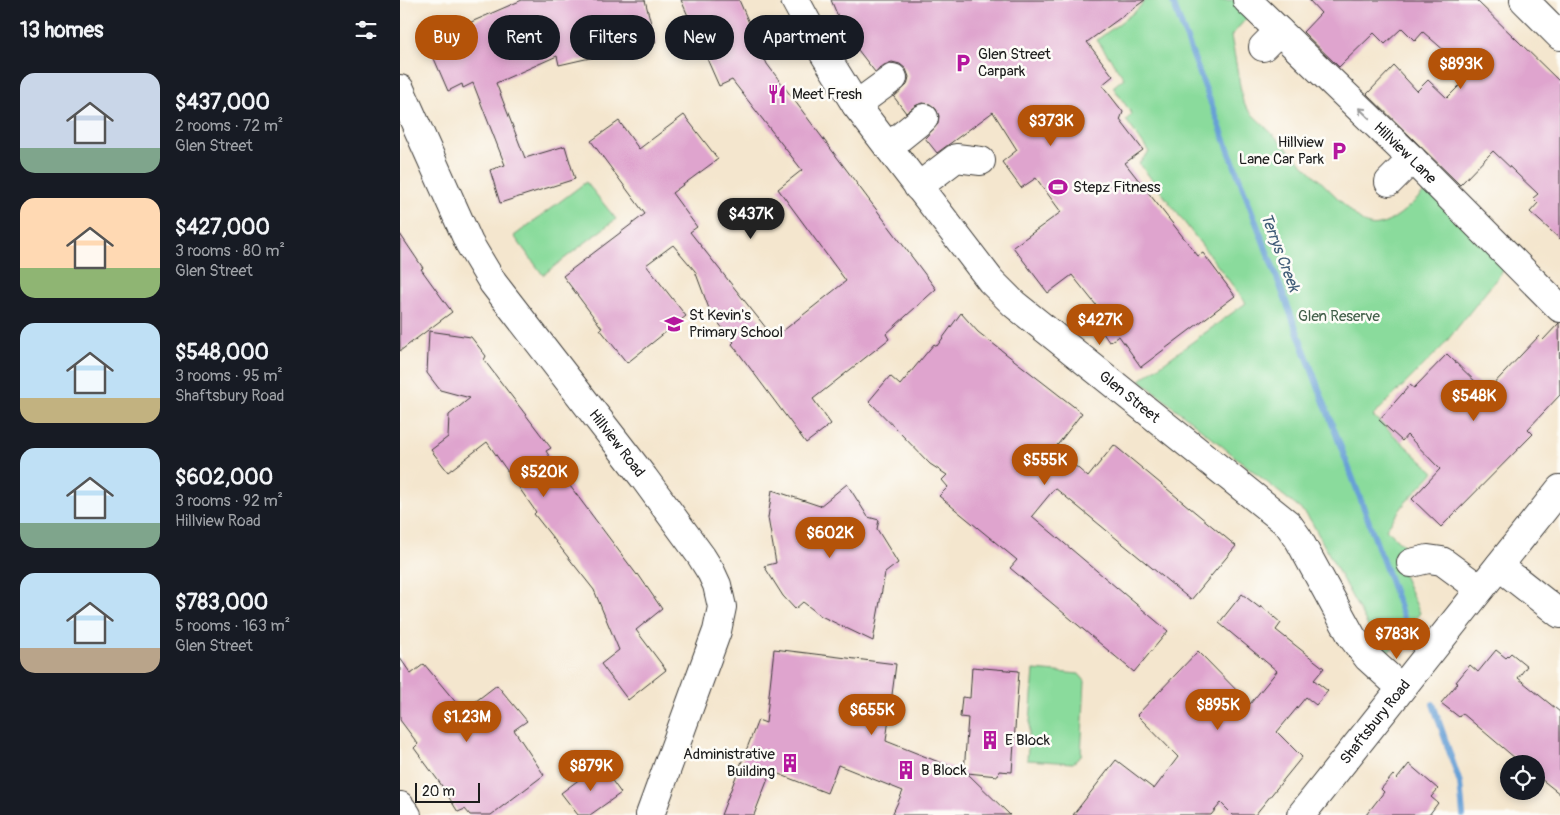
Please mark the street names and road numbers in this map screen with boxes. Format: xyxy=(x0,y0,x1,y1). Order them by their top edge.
street label: Hillview Lane xyxy=(1370,118,1441,189)
street label: Glen Street xyxy=(1095,367,1164,428)
street label: Hillview Road xyxy=(584,406,649,481)
street label: Shaftsbury Road xyxy=(1336,676,1415,768)

